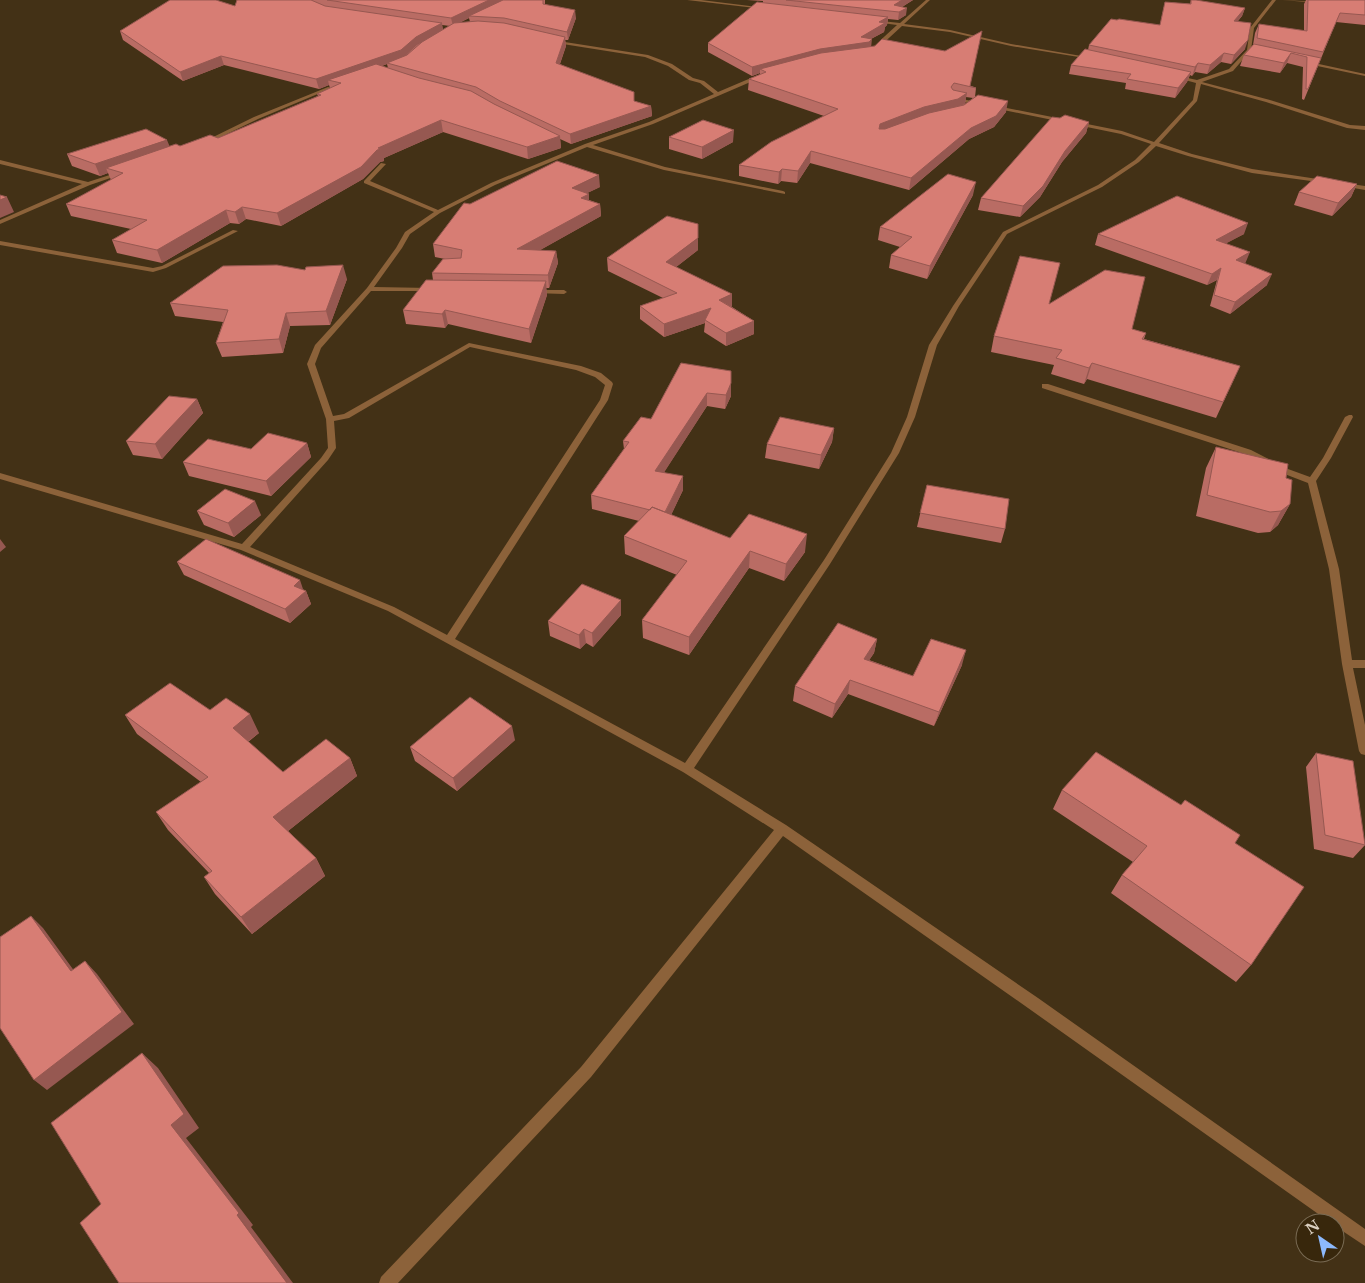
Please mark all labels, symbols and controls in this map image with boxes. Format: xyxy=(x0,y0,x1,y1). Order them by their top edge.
north arrow xyxy=(1295,1213,1345,1263)
text: N xyxy=(1302,1216,1323,1238)

